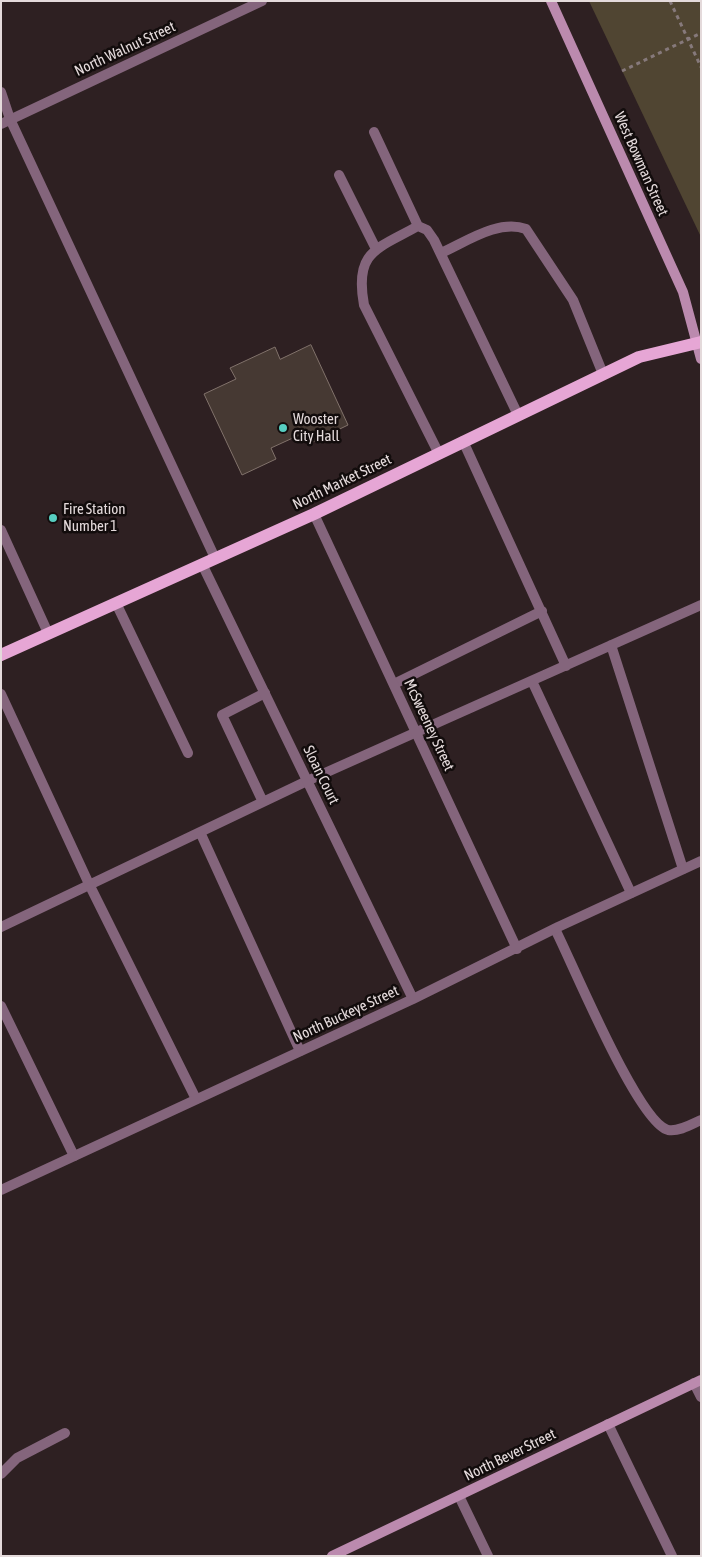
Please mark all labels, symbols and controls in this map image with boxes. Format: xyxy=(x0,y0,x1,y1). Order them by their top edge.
street label: North Walnut Street xyxy=(72,18,178,80)
street label: West Bowman Street xyxy=(610,109,672,219)
place label: Wooster City Hall xyxy=(293,410,339,445)
marker: Wooster City Hall xyxy=(277,422,289,434)
street label: North Market Street xyxy=(290,450,394,514)
place label: Fire Station Number 1 xyxy=(63,500,125,535)
marker: Fire Station Number 1 xyxy=(47,512,59,524)
street label: McSweeney Street xyxy=(400,676,458,774)
street label: Sloan Court xyxy=(299,743,343,807)
street label: North Buckeye Street xyxy=(290,982,402,1046)
street label: North Bever Street xyxy=(461,1425,559,1485)

